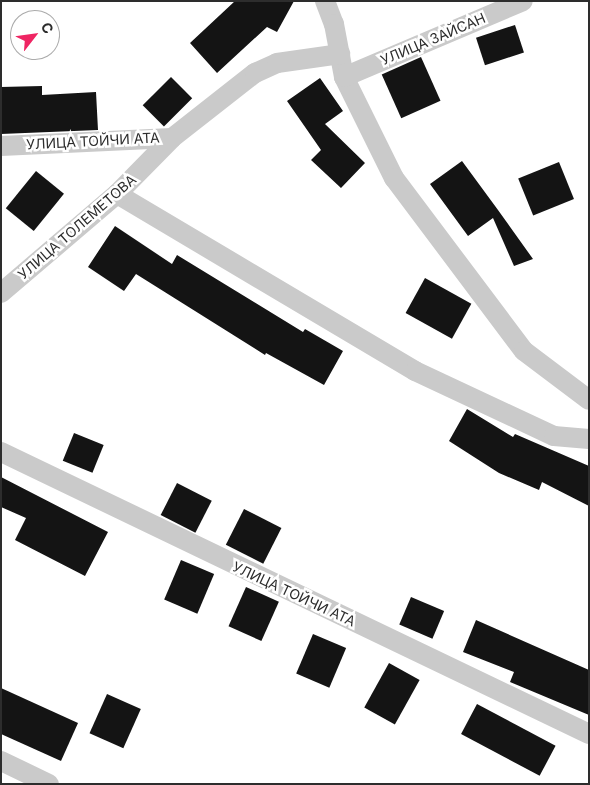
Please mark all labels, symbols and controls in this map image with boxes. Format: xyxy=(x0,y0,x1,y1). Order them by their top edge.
street label: УЛИЦА ЗАЙСАН xyxy=(378,9,488,69)
north arrow xyxy=(10,10,60,60)
text: С xyxy=(38,19,58,36)
street label: УЛИЦА ТОЙЧИ АТА xyxy=(26,129,160,153)
street label: УЛИЦА ТОЛЕМЕТОВА xyxy=(15,171,139,283)
street label: УЛИЦА ТОЙЧИ АТА xyxy=(230,558,358,630)

